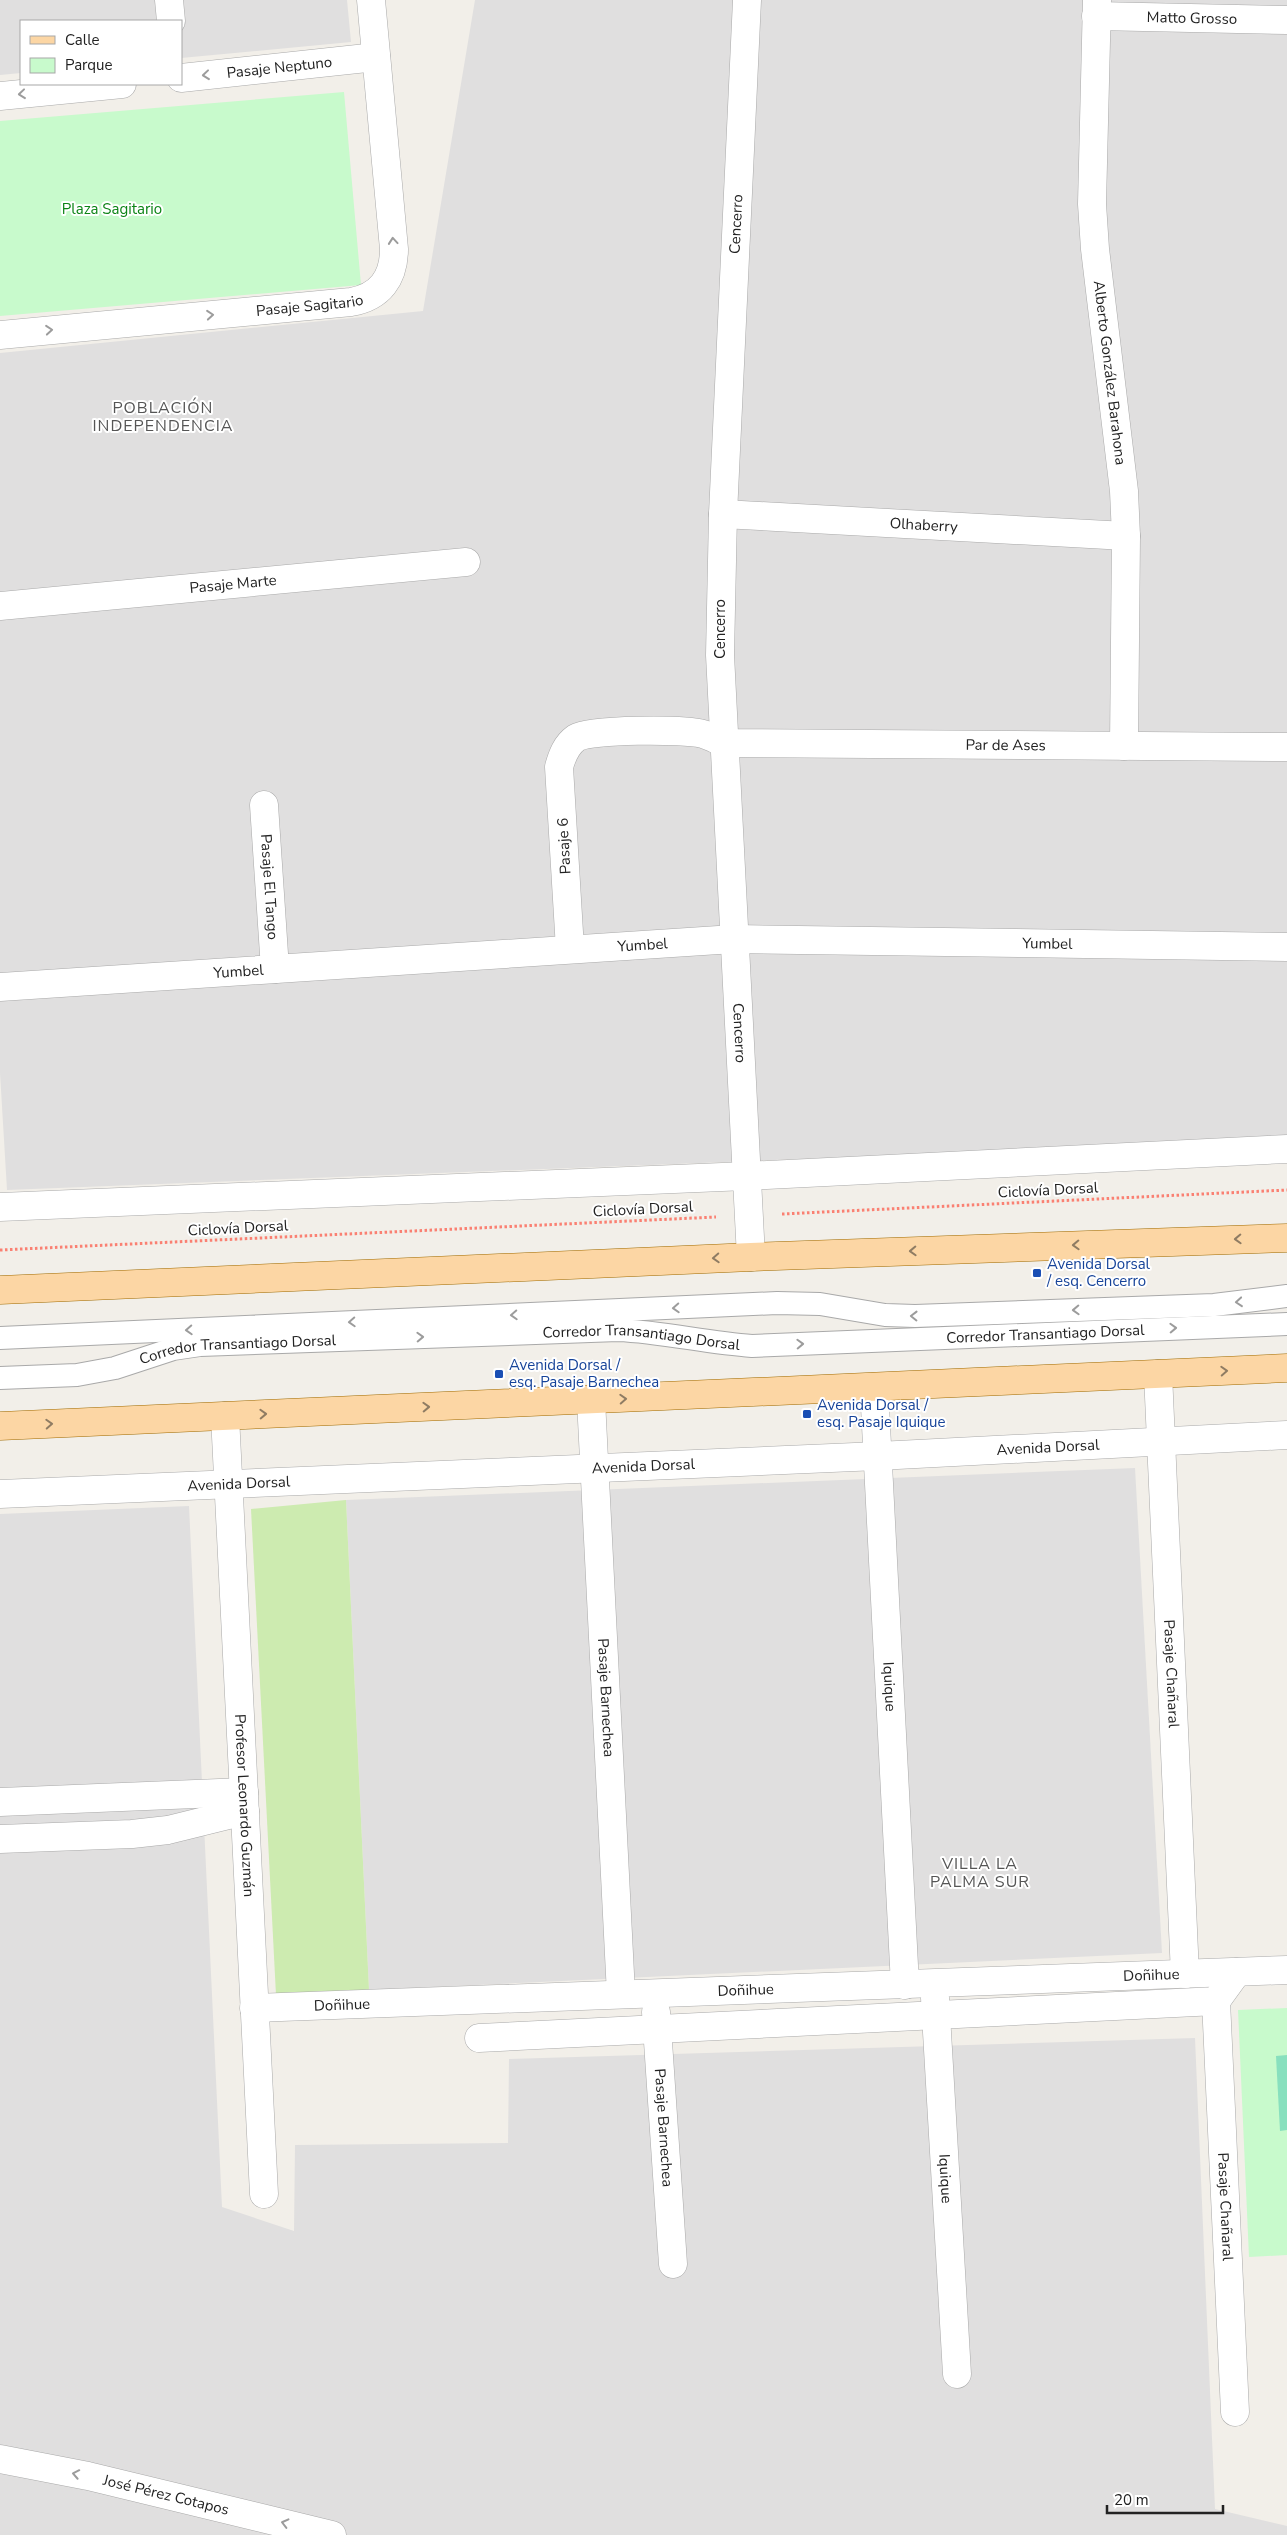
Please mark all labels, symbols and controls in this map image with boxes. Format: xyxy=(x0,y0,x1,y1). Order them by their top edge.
street label: Matto Grosso xyxy=(1147,7,1237,29)
legend xyxy=(20,20,182,85)
text: Calle xyxy=(65,30,100,50)
street label: Pasaje Neptuno xyxy=(226,52,333,83)
text: Parque xyxy=(65,55,113,75)
one-way arrow xyxy=(201,69,209,80)
one-way arrow xyxy=(17,88,25,99)
street label: Cencerro xyxy=(724,194,748,254)
park label: Plaza Sagitario xyxy=(62,199,162,219)
one-way arrow xyxy=(388,236,399,244)
street label: Alberto González Barahona xyxy=(1089,280,1131,466)
street label: Pasaje Sagitario xyxy=(255,289,366,321)
one-way arrow xyxy=(207,310,215,321)
one-way arrow xyxy=(45,325,53,336)
district label: POBLACIÓN INDEPENDENCIA xyxy=(92,397,234,437)
street label: Olhaberry xyxy=(889,513,959,537)
street label: Pasaje Marte xyxy=(189,570,277,598)
street label: Cencerro xyxy=(710,599,730,659)
street label: Par de Ases xyxy=(965,735,1046,755)
street label: Pasaje 6 xyxy=(553,817,575,875)
street label: Pasaje El Tango xyxy=(256,833,283,940)
street label: Yumbel xyxy=(616,933,669,957)
street label: Yumbel xyxy=(1021,933,1073,954)
street label: Yumbel xyxy=(212,960,265,983)
street label: Cencerro xyxy=(728,1002,751,1063)
street label: Ciclovía Dorsal xyxy=(997,1177,1099,1203)
street label: Ciclovía Dorsal xyxy=(592,1196,694,1222)
street label: Ciclovía Dorsal xyxy=(187,1215,289,1241)
one-way arrow xyxy=(1234,1234,1242,1245)
one-way arrow xyxy=(1072,1240,1080,1251)
one-way arrow xyxy=(909,1246,917,1256)
one-way arrow xyxy=(712,1253,720,1264)
place label: Avenida Dorsal / esq. Cencerro xyxy=(1046,1254,1151,1291)
marker: Avenida Dorsal / esq. Cencerro xyxy=(1031,1267,1043,1279)
one-way arrow xyxy=(1234,1297,1242,1308)
one-way arrow xyxy=(672,1302,680,1313)
one-way arrow xyxy=(1072,1305,1080,1315)
one-way arrow xyxy=(510,1309,518,1320)
one-way arrow xyxy=(910,1311,918,1321)
one-way arrow xyxy=(347,1317,355,1328)
street label: Corredor Transantiago Dorsal xyxy=(542,1320,741,1355)
street label: Corredor Transantiago Dorsal xyxy=(946,1320,1146,1348)
one-way arrow xyxy=(1169,1323,1177,1334)
one-way arrow xyxy=(185,1324,193,1335)
street label: Corredor Transantiago Dorsal xyxy=(137,1330,337,1369)
one-way arrow xyxy=(416,1332,424,1343)
one-way arrow xyxy=(797,1338,805,1349)
place label: Avenida Dorsal / esq. Pasaje Barnechea xyxy=(509,1355,659,1392)
one-way arrow xyxy=(1220,1366,1228,1376)
marker: Avenida Dorsal / esq. Pasaje Barnechea xyxy=(493,1368,505,1380)
one-way arrow xyxy=(619,1393,627,1404)
place label: Avenida Dorsal / esq. Pasaje Iquique xyxy=(817,1395,945,1432)
one-way arrow xyxy=(422,1402,430,1413)
marker: Avenida Dorsal / esq. Pasaje Iquique xyxy=(801,1408,813,1420)
one-way arrow xyxy=(260,1409,268,1420)
one-way arrow xyxy=(45,1418,53,1429)
street label: Avenida Dorsal xyxy=(996,1435,1101,1460)
street label: Avenida Dorsal xyxy=(591,1454,696,1478)
street label: Avenida Dorsal xyxy=(187,1471,291,1496)
street label: Pasaje Chañaral xyxy=(1159,1619,1184,1729)
street label: Pasaje Barnechea xyxy=(593,1638,619,1758)
street label: Iquique xyxy=(878,1661,901,1712)
street label: Profesor Leonardo Guzmán xyxy=(230,1714,259,1897)
district label: VILLA LA PALMA SUR xyxy=(930,1853,1030,1893)
street label: Doñihue xyxy=(1123,1964,1180,1986)
street label: Doñihue xyxy=(717,1979,774,2001)
street label: Doñihue xyxy=(313,1994,371,2016)
street label: Pasaje Barnechea xyxy=(650,2068,678,2188)
street label: Pasaje Chañaral xyxy=(1213,2152,1238,2262)
street label: Iquique xyxy=(934,2153,957,2204)
one-way arrow xyxy=(71,2469,80,2479)
street label: José Pérez Cotapos xyxy=(100,2470,231,2520)
scale bar xyxy=(1107,2482,1223,2514)
text: 20 m xyxy=(1114,2490,1149,2510)
one-way arrow xyxy=(280,2518,289,2529)

